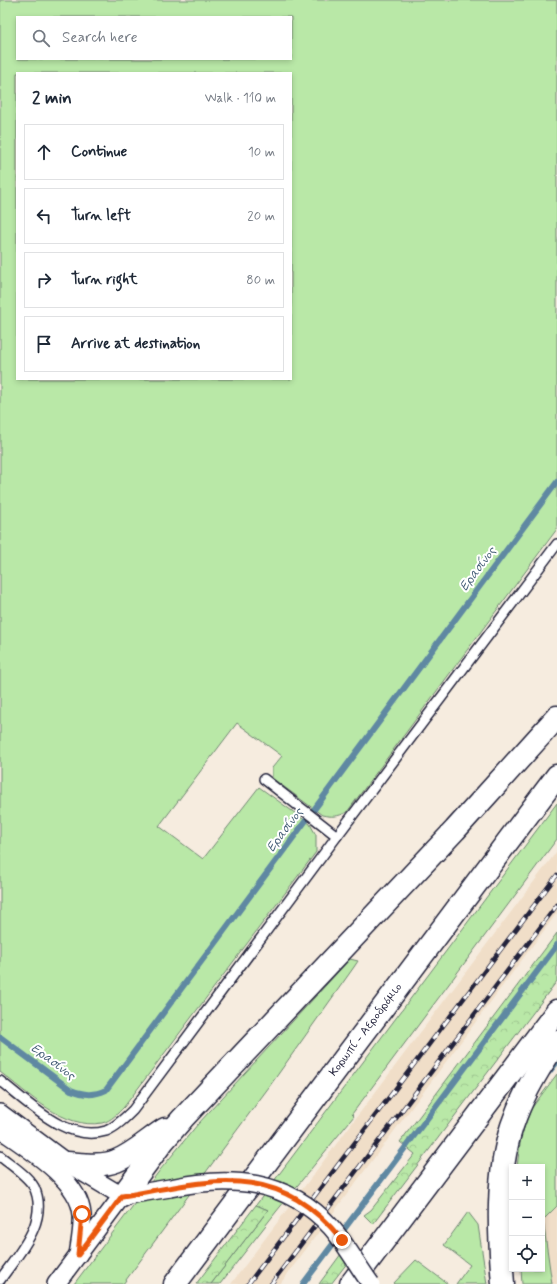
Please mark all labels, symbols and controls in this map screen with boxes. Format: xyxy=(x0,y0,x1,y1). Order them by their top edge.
search box xyxy=(16,16,292,60)
icon: search xyxy=(30,27,52,49)
text: Search here xyxy=(62,28,138,48)
text: 2 min xyxy=(32,87,72,109)
text: Walk · 110 m xyxy=(205,90,276,107)
icon: ahead xyxy=(33,141,55,163)
text: Continue xyxy=(71,142,127,162)
text: 10 m xyxy=(248,144,275,161)
icon: left xyxy=(33,205,55,227)
text: Turn left xyxy=(71,206,131,226)
text: 20 m xyxy=(247,208,275,225)
icon: right xyxy=(33,269,55,291)
text: Turn right xyxy=(71,270,138,290)
text: 80 m xyxy=(246,272,275,289)
icon: arrive xyxy=(33,333,55,355)
text: Arrive at destination xyxy=(71,334,200,354)
water label: Ερασίνος xyxy=(456,542,501,594)
water label: Ερασίνος xyxy=(263,803,308,855)
street label: Κορωπί - Αεροδρόμιο xyxy=(326,980,406,1080)
water label: Ερασίνος xyxy=(28,1040,80,1085)
map controls xyxy=(509,1164,545,1272)
button: + xyxy=(509,1164,545,1200)
button: − xyxy=(509,1200,545,1236)
route start xyxy=(73,1205,91,1223)
route end xyxy=(333,1231,351,1249)
button: locate xyxy=(509,1236,545,1272)

